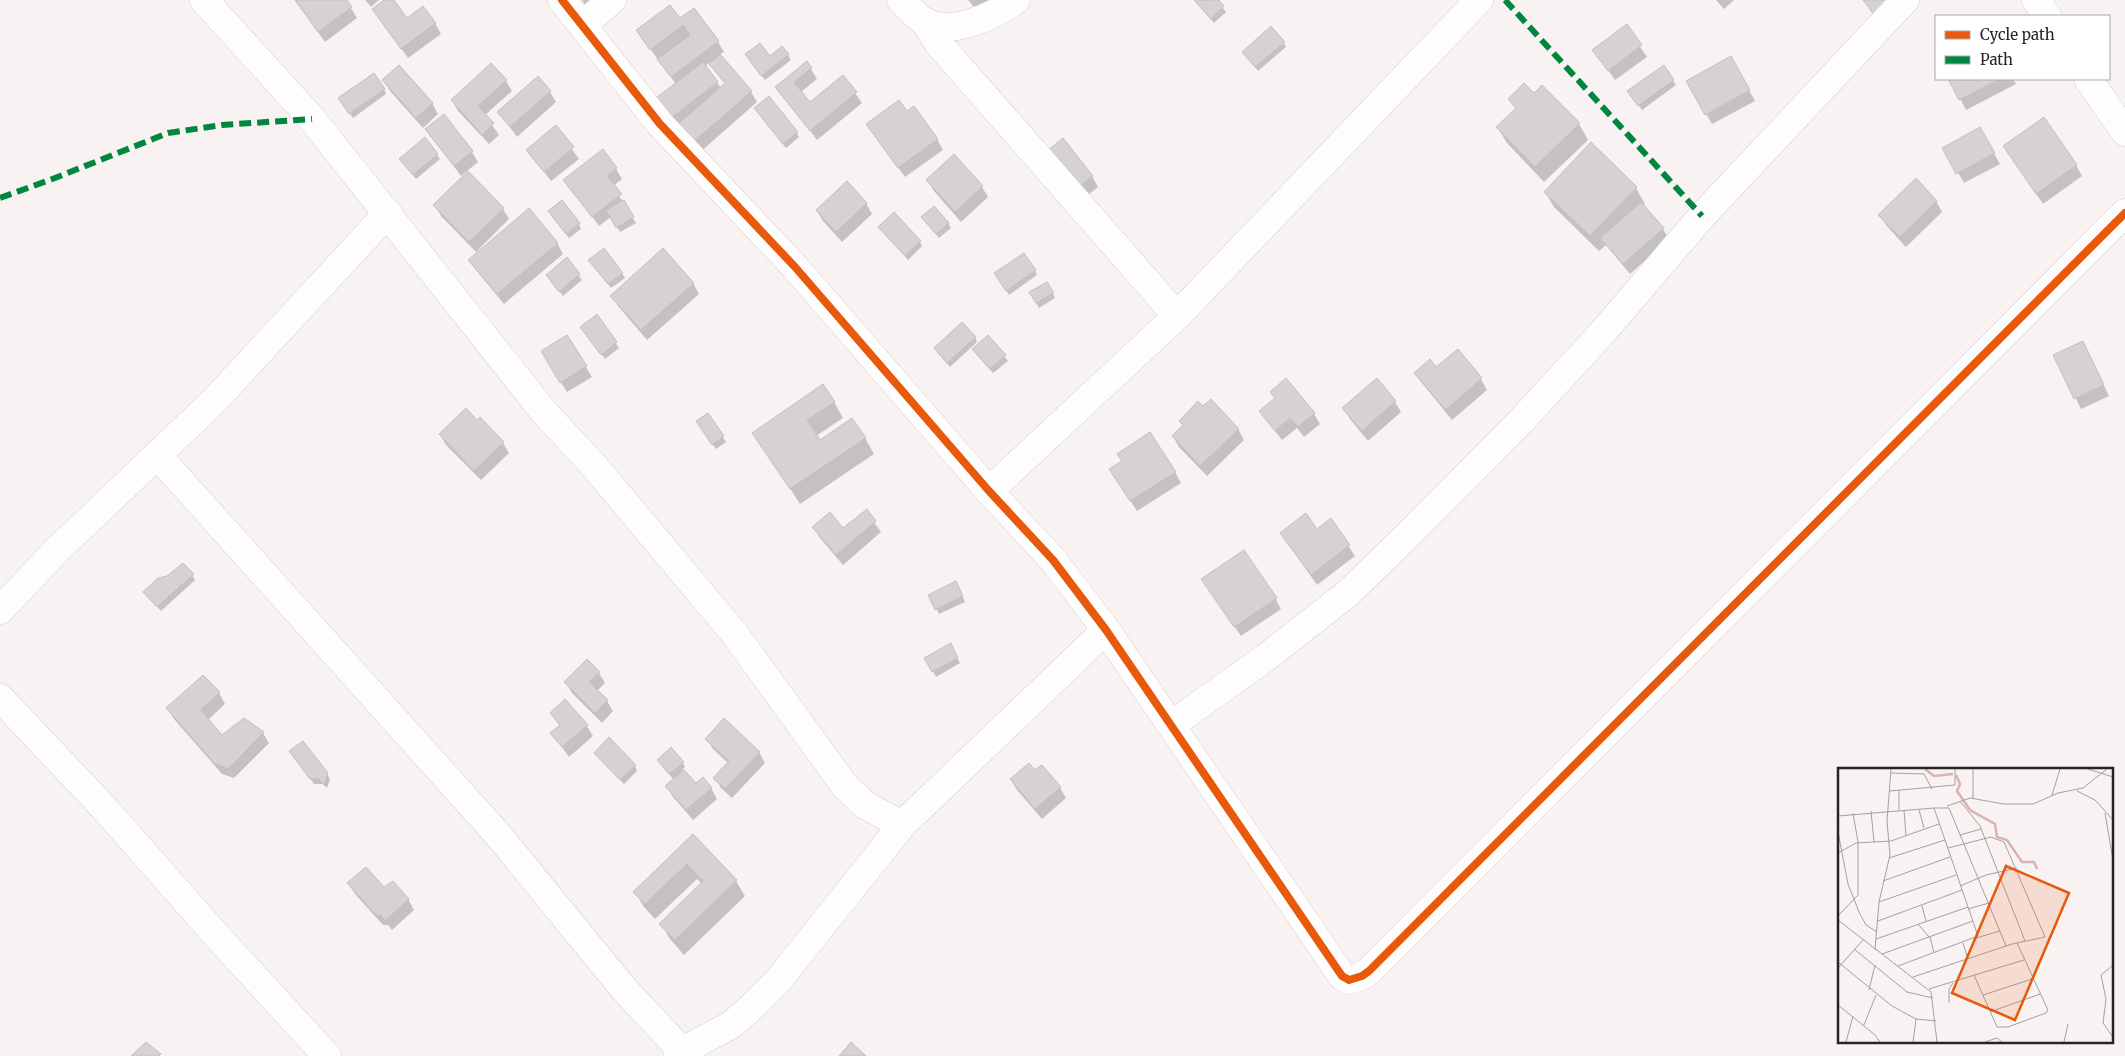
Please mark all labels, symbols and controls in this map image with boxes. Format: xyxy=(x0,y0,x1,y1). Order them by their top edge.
legend xyxy=(1935,15,2110,80)
text: Cycle path xyxy=(1980,25,2055,44)
text: Path xyxy=(1980,50,2013,69)
inset map xyxy=(1838,768,2112,1044)

